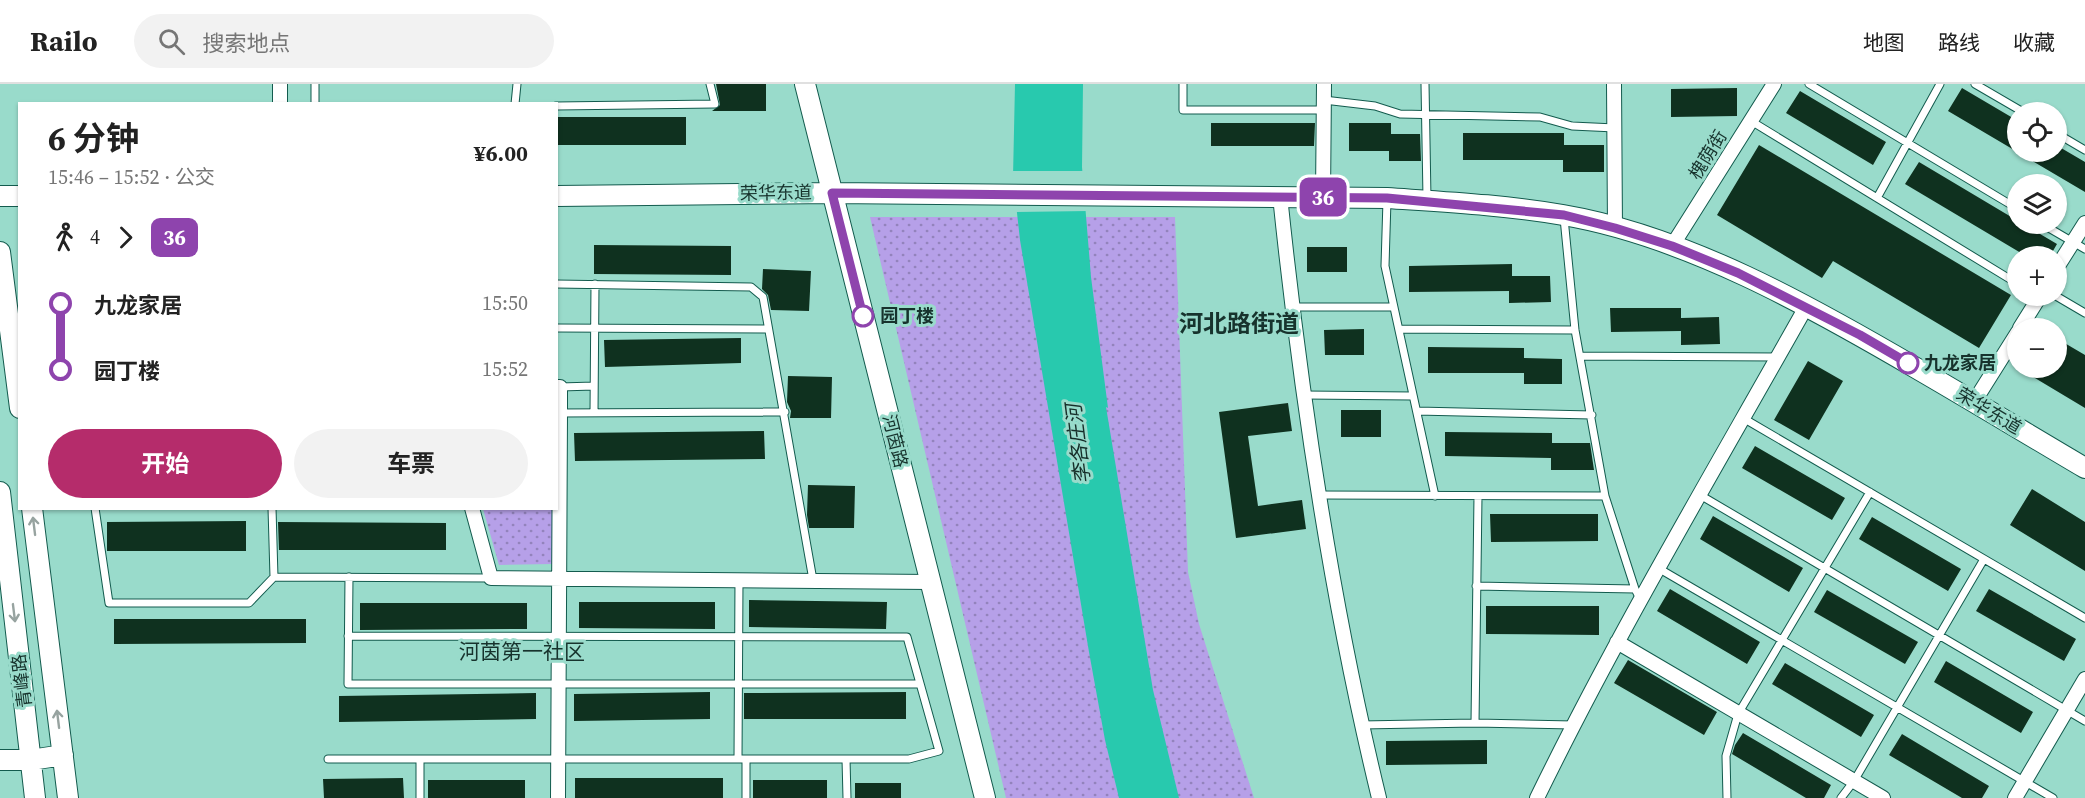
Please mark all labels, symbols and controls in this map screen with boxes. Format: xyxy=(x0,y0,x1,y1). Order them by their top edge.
search box xyxy=(134,14,554,68)
text: Railo xyxy=(30,22,98,60)
icon: search xyxy=(155,25,188,58)
text: 搜索地点 xyxy=(203,28,291,58)
text: 地图 xyxy=(1863,28,1905,57)
text: 路线 xyxy=(1938,28,1980,57)
text: 收藏 xyxy=(2013,28,2055,57)
map controls xyxy=(2007,102,2067,378)
button: locate xyxy=(2007,102,2067,162)
text: 6 分钟 xyxy=(48,116,139,161)
street label: 槐荫街 xyxy=(1683,125,1732,184)
text: ¥6.00 xyxy=(474,138,528,168)
text: 15:46 – 15:52 · 公交 xyxy=(48,163,215,191)
button: layers xyxy=(2007,174,2067,234)
line badge: 36 xyxy=(1296,178,1350,216)
street label: 荣华东道 xyxy=(740,179,812,206)
text: 36 xyxy=(1312,183,1334,212)
icon: walk xyxy=(48,221,81,254)
icon: forward xyxy=(109,221,142,254)
text: 4 xyxy=(90,223,100,251)
text: 36 xyxy=(163,223,186,252)
button: + xyxy=(2007,246,2067,306)
text: 15:50 xyxy=(482,289,528,317)
text: 九龙家居 xyxy=(94,290,182,320)
place label: 园丁楼 xyxy=(880,303,934,328)
marker: 园丁楼 xyxy=(852,305,874,327)
district label: 河北路街道 xyxy=(1179,307,1299,340)
button: − xyxy=(2007,318,2067,378)
place label: 九龙家居 xyxy=(1924,350,1996,375)
marker: 九龙家居 xyxy=(1897,352,1919,374)
text: 15:52 xyxy=(482,355,528,383)
text: 园丁楼 xyxy=(94,356,160,386)
street label: 荣华东道 xyxy=(1952,381,2027,440)
water label: 李各庄河 xyxy=(1059,399,1097,485)
street label: 河茵路 xyxy=(877,412,914,470)
button: 开始 xyxy=(48,429,282,498)
button: 车票 xyxy=(294,429,528,498)
one-way arrow xyxy=(28,516,39,536)
one-way arrow xyxy=(9,602,20,622)
district label: 河茵第一社区 xyxy=(459,637,585,666)
street label: 青峰路 xyxy=(6,653,37,709)
one-way arrow xyxy=(53,710,64,730)

